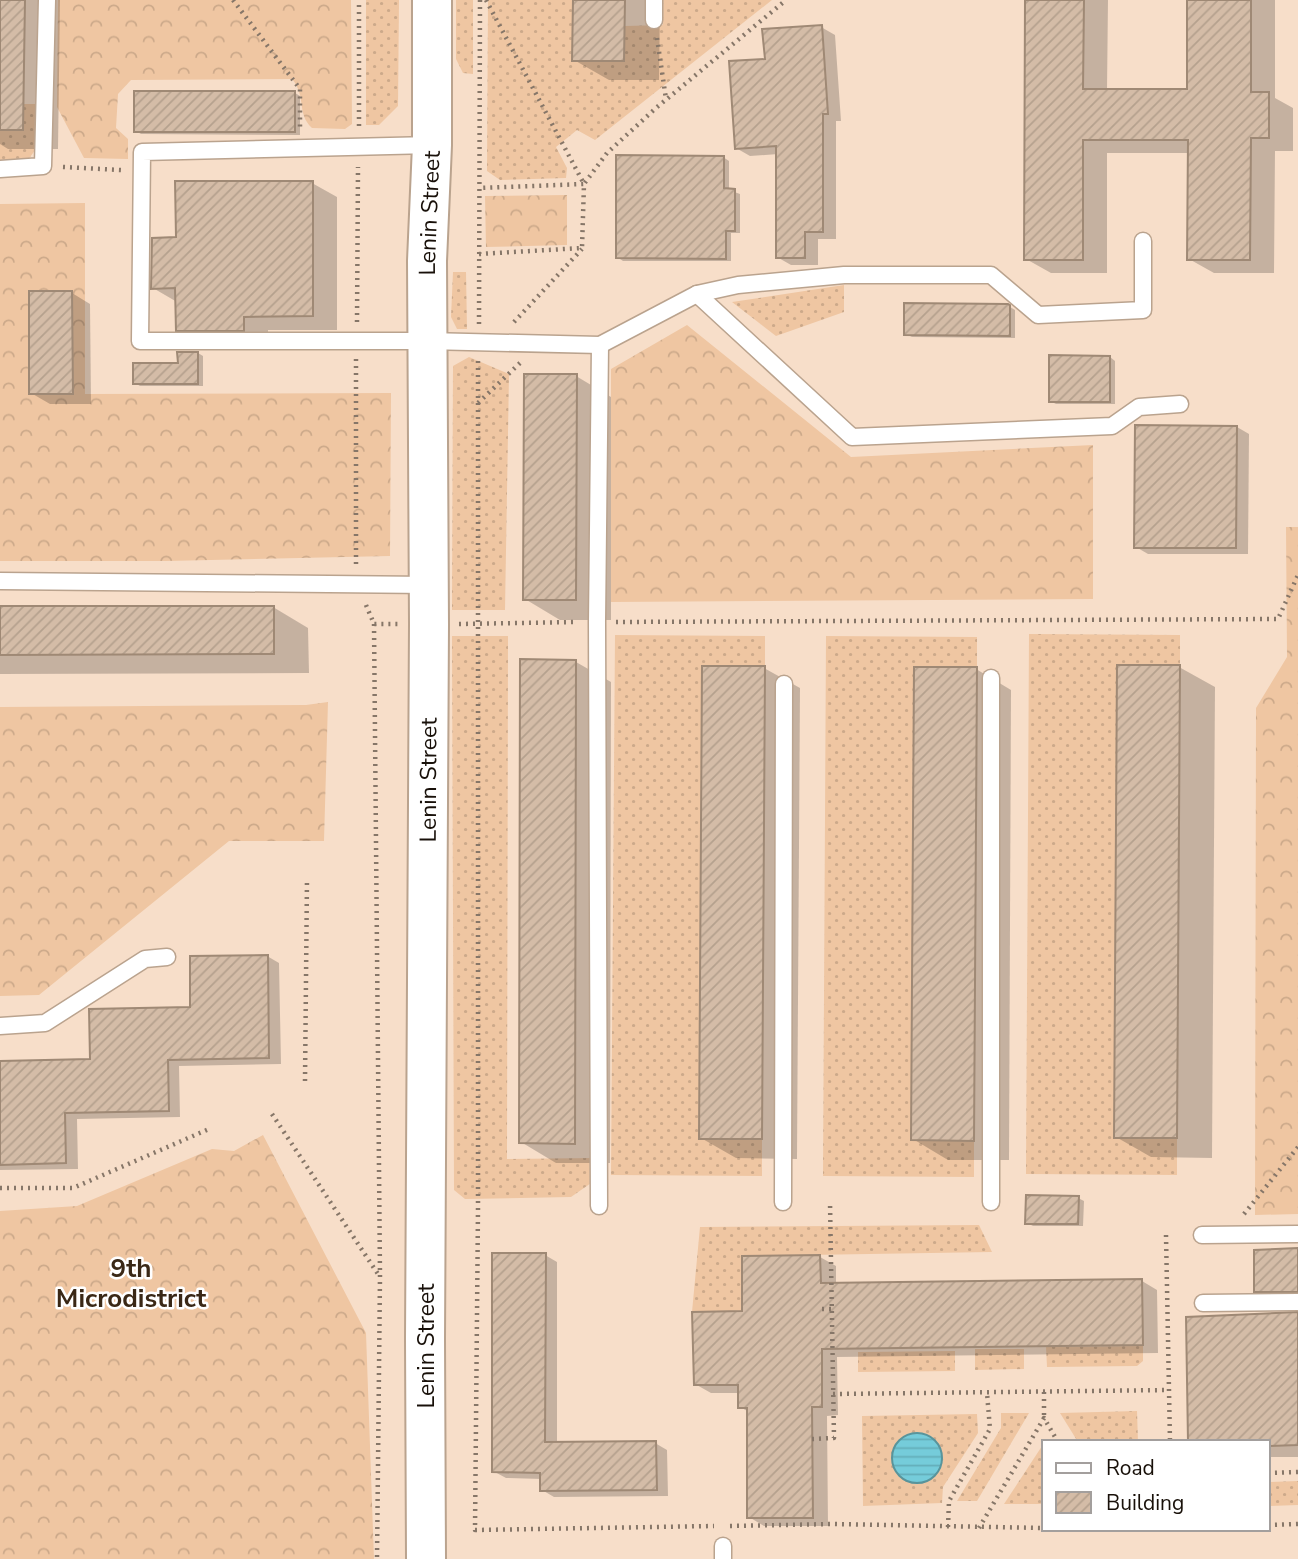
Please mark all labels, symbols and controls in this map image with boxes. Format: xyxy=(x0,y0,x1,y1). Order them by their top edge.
street label: Lenin Street xyxy=(411,149,447,276)
street label: Lenin Street xyxy=(412,717,444,843)
district label: 9th Microdistrict xyxy=(56,1251,207,1316)
street label: Lenin Street xyxy=(411,1283,442,1408)
legend xyxy=(1042,1440,1270,1531)
text: Road xyxy=(1106,1454,1155,1482)
text: Building xyxy=(1106,1489,1184,1517)

